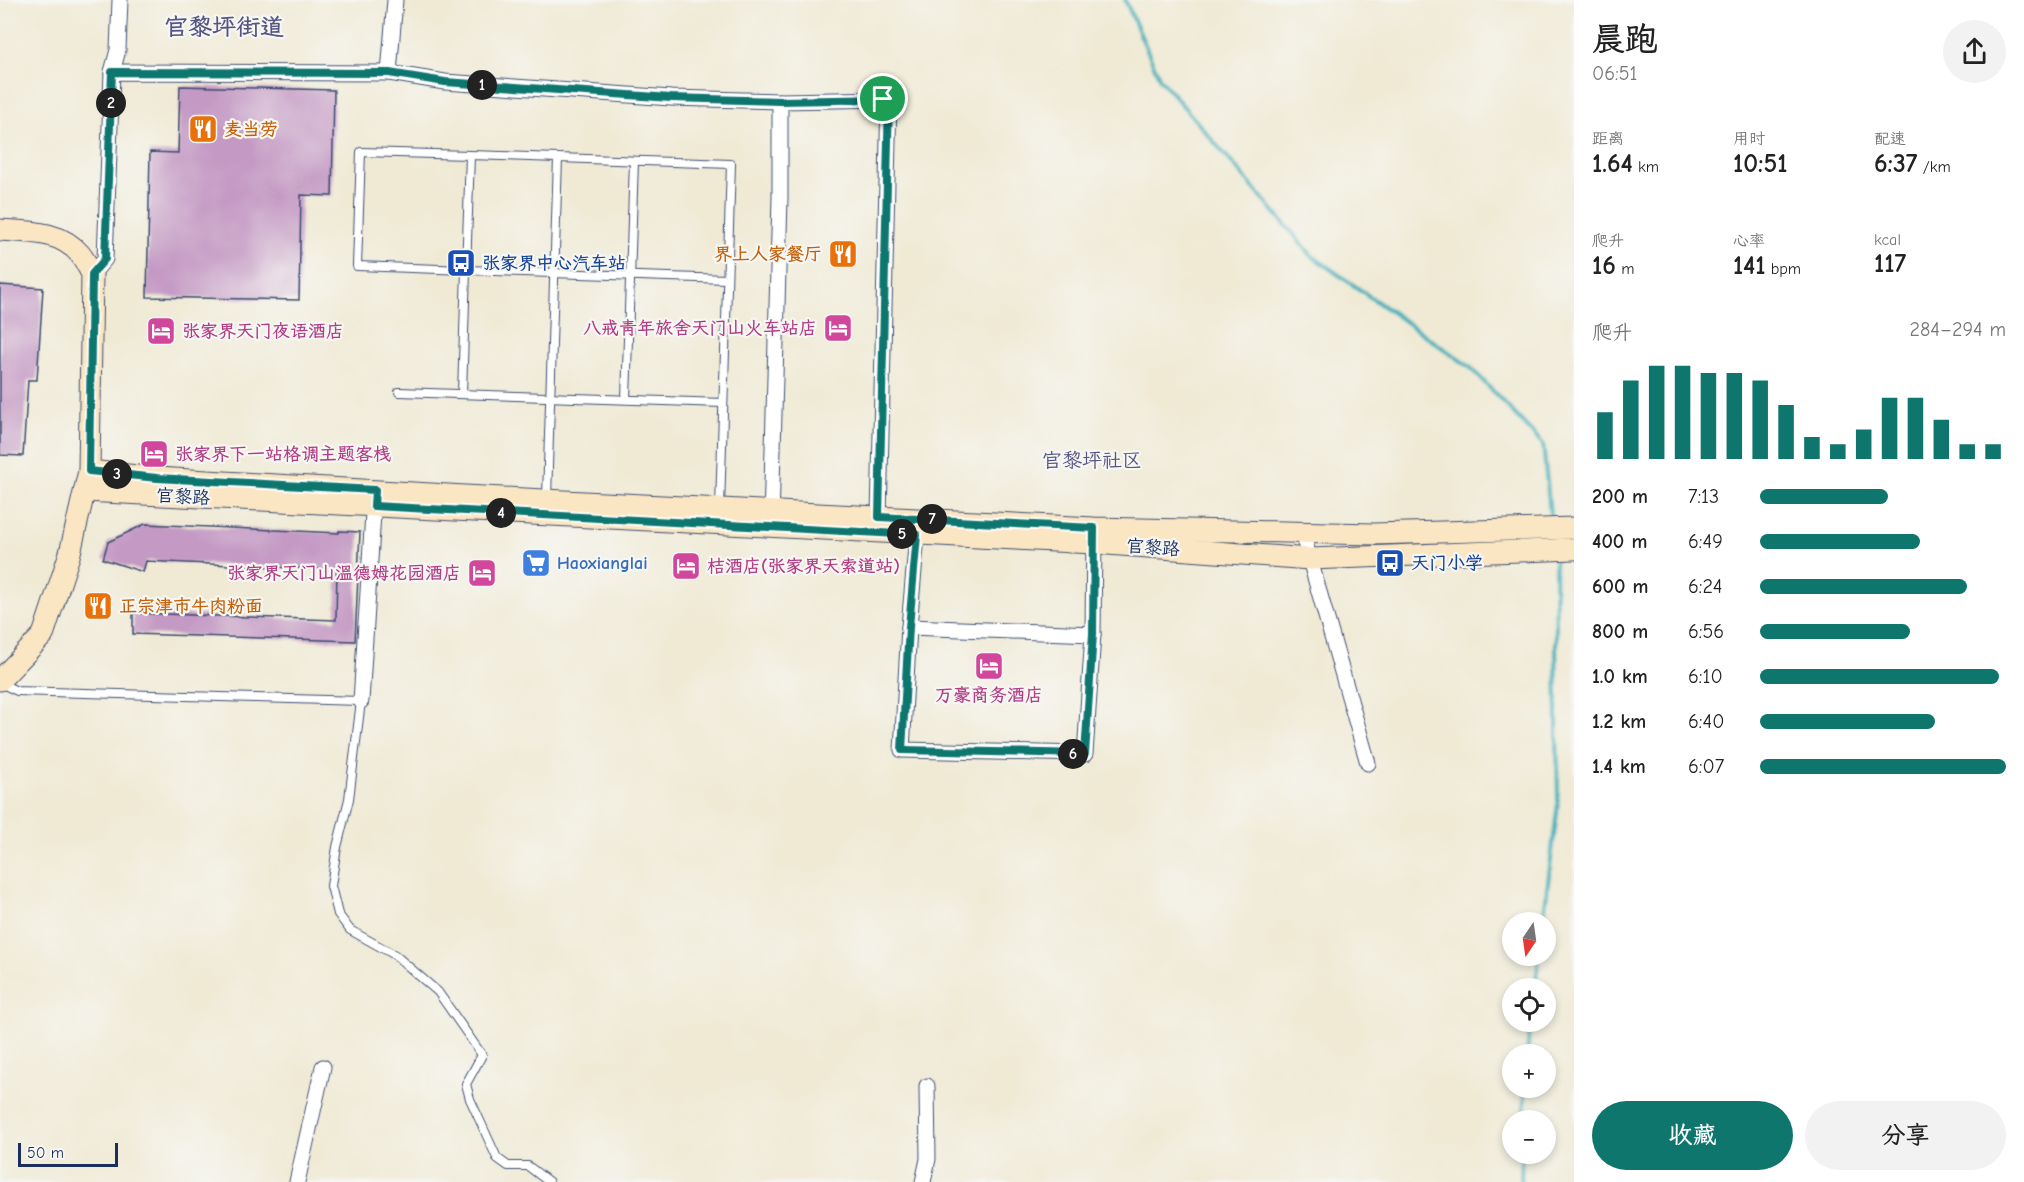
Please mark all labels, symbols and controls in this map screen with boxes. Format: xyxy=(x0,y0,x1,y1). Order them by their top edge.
district label: 官黎坪街道 xyxy=(164,13,284,41)
text: 晨跑 xyxy=(1592,20,1658,58)
button: share xyxy=(1943,20,2006,83)
text: 06:51 xyxy=(1592,62,1637,85)
pin: 1 xyxy=(467,70,497,100)
pin xyxy=(857,73,908,124)
text: 1 xyxy=(479,76,485,94)
icon: arrive xyxy=(866,82,899,115)
pin: 2 xyxy=(96,88,126,118)
text: 2 xyxy=(107,94,115,112)
restaurant icon: 麦当劳 xyxy=(187,113,219,145)
place label: 麦当劳 xyxy=(224,119,278,140)
text: 距离 xyxy=(1592,130,1624,148)
text: 用时 xyxy=(1733,130,1765,148)
text: 配速 xyxy=(1874,130,1906,148)
text: 1.64 xyxy=(1592,149,1633,179)
text: 10:51 xyxy=(1733,149,1788,179)
text: 6:37 xyxy=(1874,149,1918,179)
text: km xyxy=(1633,158,1659,176)
text: /km xyxy=(1918,158,1951,176)
text: kcal xyxy=(1874,231,1901,249)
text: 爬升 xyxy=(1592,232,1624,250)
text: 心率 xyxy=(1733,232,1765,250)
restaurant icon: 界上人家餐厅 xyxy=(827,238,859,270)
place label: 界上人家餐厅 xyxy=(714,244,822,265)
bus stop icon: 张家界中心汽车站 xyxy=(445,247,477,279)
text: 117 xyxy=(1874,249,1906,279)
text: 16 xyxy=(1592,251,1616,281)
text: 141 xyxy=(1733,251,1765,281)
place label: 张家界中心汽车站 xyxy=(482,253,626,274)
text: m xyxy=(1616,260,1634,278)
text: bpm xyxy=(1765,260,1801,278)
hotel icon: 八戒青年旅舍天门山火车站店 xyxy=(822,312,854,344)
hotel icon: 张家界天门夜语酒店 xyxy=(145,315,177,347)
place label: 八戒青年旅舍天门山火车站店 xyxy=(583,318,817,339)
text: 284–294 m xyxy=(1910,318,2006,341)
place label: 张家界天门夜语酒店 xyxy=(182,321,344,342)
text: 爬升 xyxy=(1592,321,1632,344)
hotel icon: 张家界下一站格调主题客栈 xyxy=(138,438,170,470)
place label: 张家界下一站格调主题客栈 xyxy=(175,444,391,465)
district label: 官黎坪社区 xyxy=(1042,449,1142,472)
pin: 3 xyxy=(102,459,132,489)
text: 3 xyxy=(113,465,121,483)
street label: 官黎路 xyxy=(155,485,211,509)
text: 200 m xyxy=(1592,485,1648,508)
text: 7:13 xyxy=(1688,485,1719,508)
pin: 4 xyxy=(486,498,516,528)
text: 4 xyxy=(497,504,505,522)
pin: 7 xyxy=(917,504,947,534)
text: 7 xyxy=(928,510,936,528)
pin: 5 xyxy=(887,519,917,549)
text: 5 xyxy=(898,525,906,543)
text: 400 m xyxy=(1592,530,1647,553)
text: 6:49 xyxy=(1688,530,1723,553)
street label: 官黎路 xyxy=(1125,536,1181,560)
supermarket icon: Haoxianglai xyxy=(520,547,552,579)
bus stop icon: 天门小学 xyxy=(1374,547,1406,579)
hotel icon: 桔酒店(张家界天索道站) xyxy=(670,550,702,582)
place label: Haoxianglai xyxy=(557,553,648,574)
place label: 天门小学 xyxy=(1411,553,1483,574)
place label: 桔酒店(张家界天索道站) xyxy=(707,556,900,577)
hotel icon: 张家界天门山温德姆花园酒店 xyxy=(466,557,498,589)
place label: 张家界天门山温德姆花园酒店 xyxy=(227,563,461,584)
text: 600 m xyxy=(1592,575,1648,598)
text: 6:24 xyxy=(1688,575,1723,598)
restaurant icon: 正宗津市牛肉粉面 xyxy=(82,590,114,622)
place label: 正宗津市牛肉粉面 xyxy=(119,596,263,617)
text: 800 m xyxy=(1592,620,1648,643)
text: 6:56 xyxy=(1688,620,1724,643)
hotel icon: 万豪商务酒店 xyxy=(973,650,1005,682)
text: 1.0 km xyxy=(1592,665,1648,688)
text: 6:10 xyxy=(1688,665,1723,688)
place label: 万豪商务酒店 xyxy=(935,685,1043,706)
text: 1.2 km xyxy=(1592,710,1646,733)
text: 6:40 xyxy=(1688,710,1724,733)
pin: 6 xyxy=(1058,739,1088,769)
text: 6 xyxy=(1069,745,1077,763)
text: 1.4 km xyxy=(1592,755,1646,778)
text: 6:07 xyxy=(1688,755,1724,778)
north arrow xyxy=(1502,912,1556,966)
map controls xyxy=(1502,912,1556,1164)
button: locate xyxy=(1502,978,1556,1032)
button: + xyxy=(1502,1044,1556,1098)
button: 收藏 xyxy=(1592,1101,1793,1170)
button: 分享 xyxy=(1805,1101,2006,1170)
button: − xyxy=(1502,1110,1556,1164)
scale bar xyxy=(18,1140,118,1168)
text: 50 m xyxy=(27,1144,64,1162)

